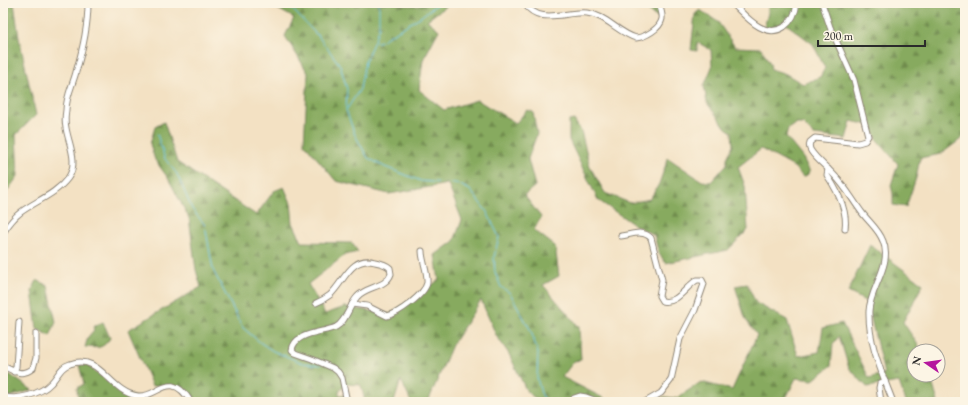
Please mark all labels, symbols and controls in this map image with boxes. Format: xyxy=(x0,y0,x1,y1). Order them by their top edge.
scale bar xyxy=(818,22,925,48)
text: 200 m xyxy=(824,28,854,44)
north arrow xyxy=(906,343,946,383)
text: N xyxy=(908,355,924,367)

